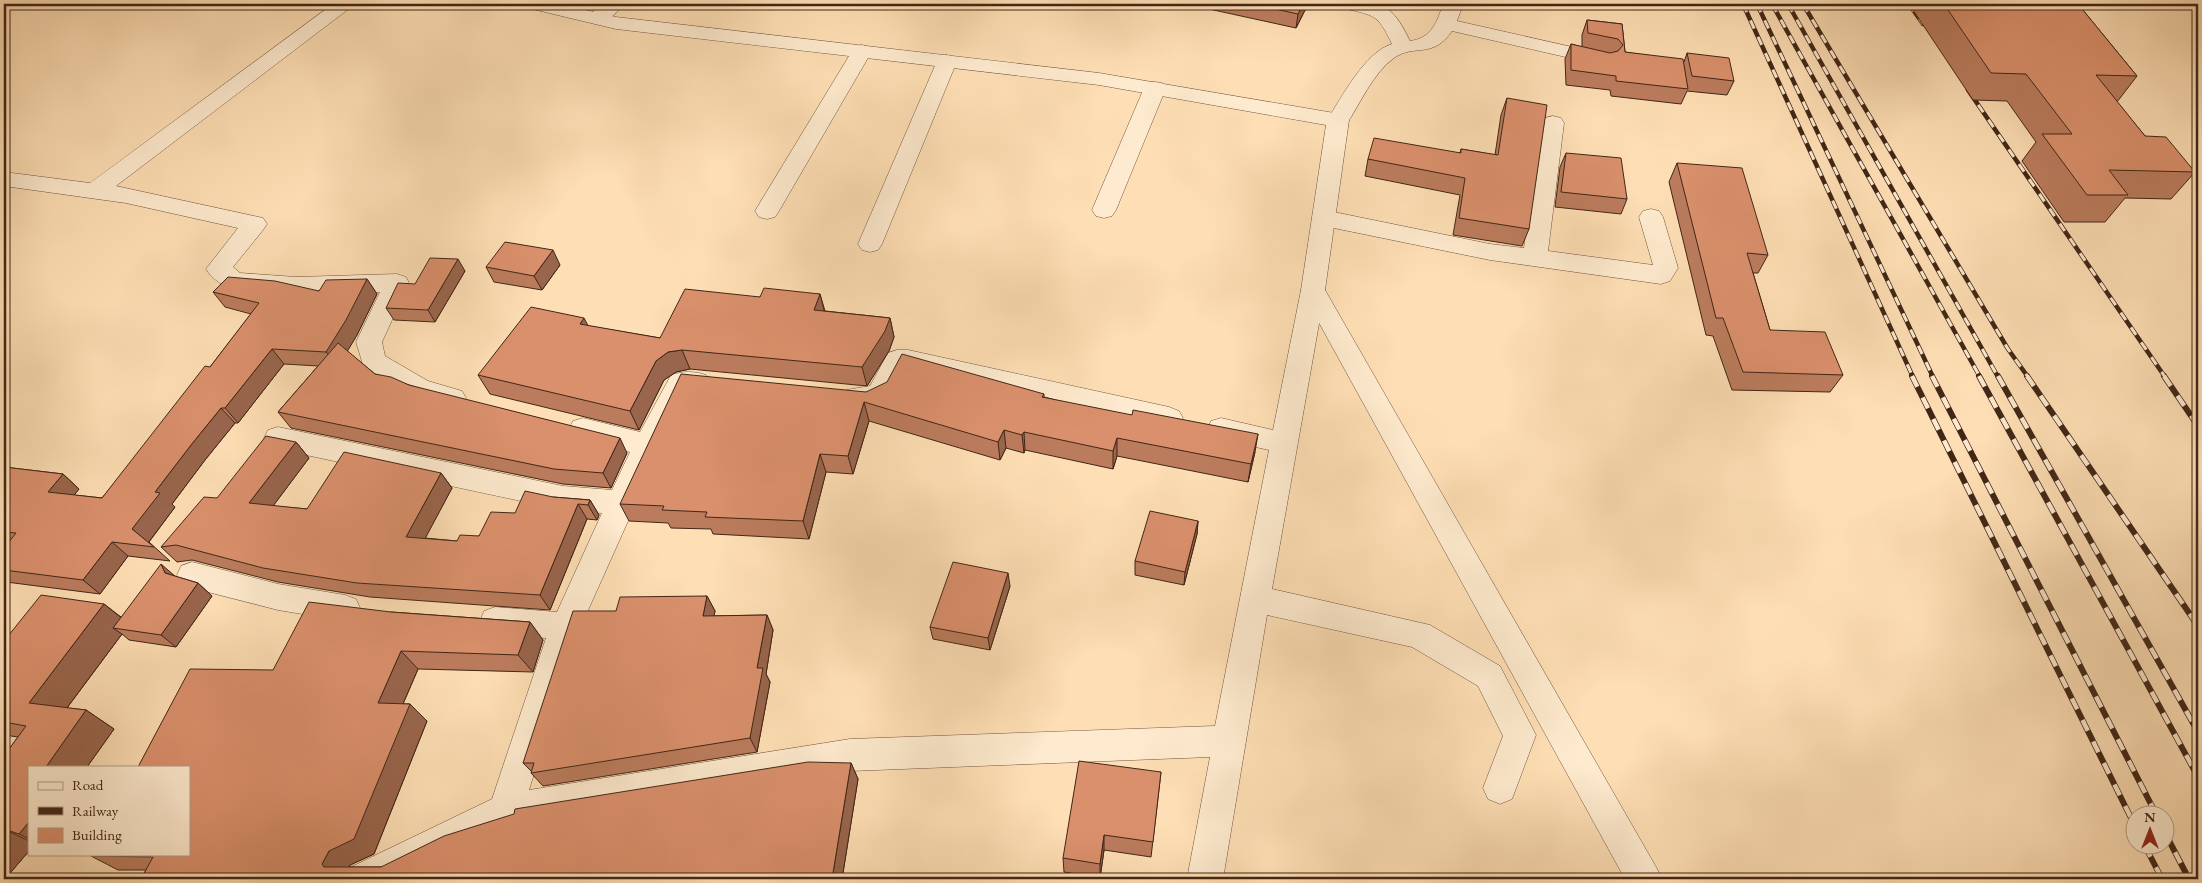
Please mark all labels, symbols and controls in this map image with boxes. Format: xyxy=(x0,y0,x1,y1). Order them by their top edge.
legend xyxy=(28,766,190,856)
text: Road xyxy=(72,775,104,794)
text: Railway xyxy=(72,801,119,820)
north arrow xyxy=(2124,806,2174,856)
text: N xyxy=(2144,808,2156,826)
text: Building xyxy=(72,825,122,844)

